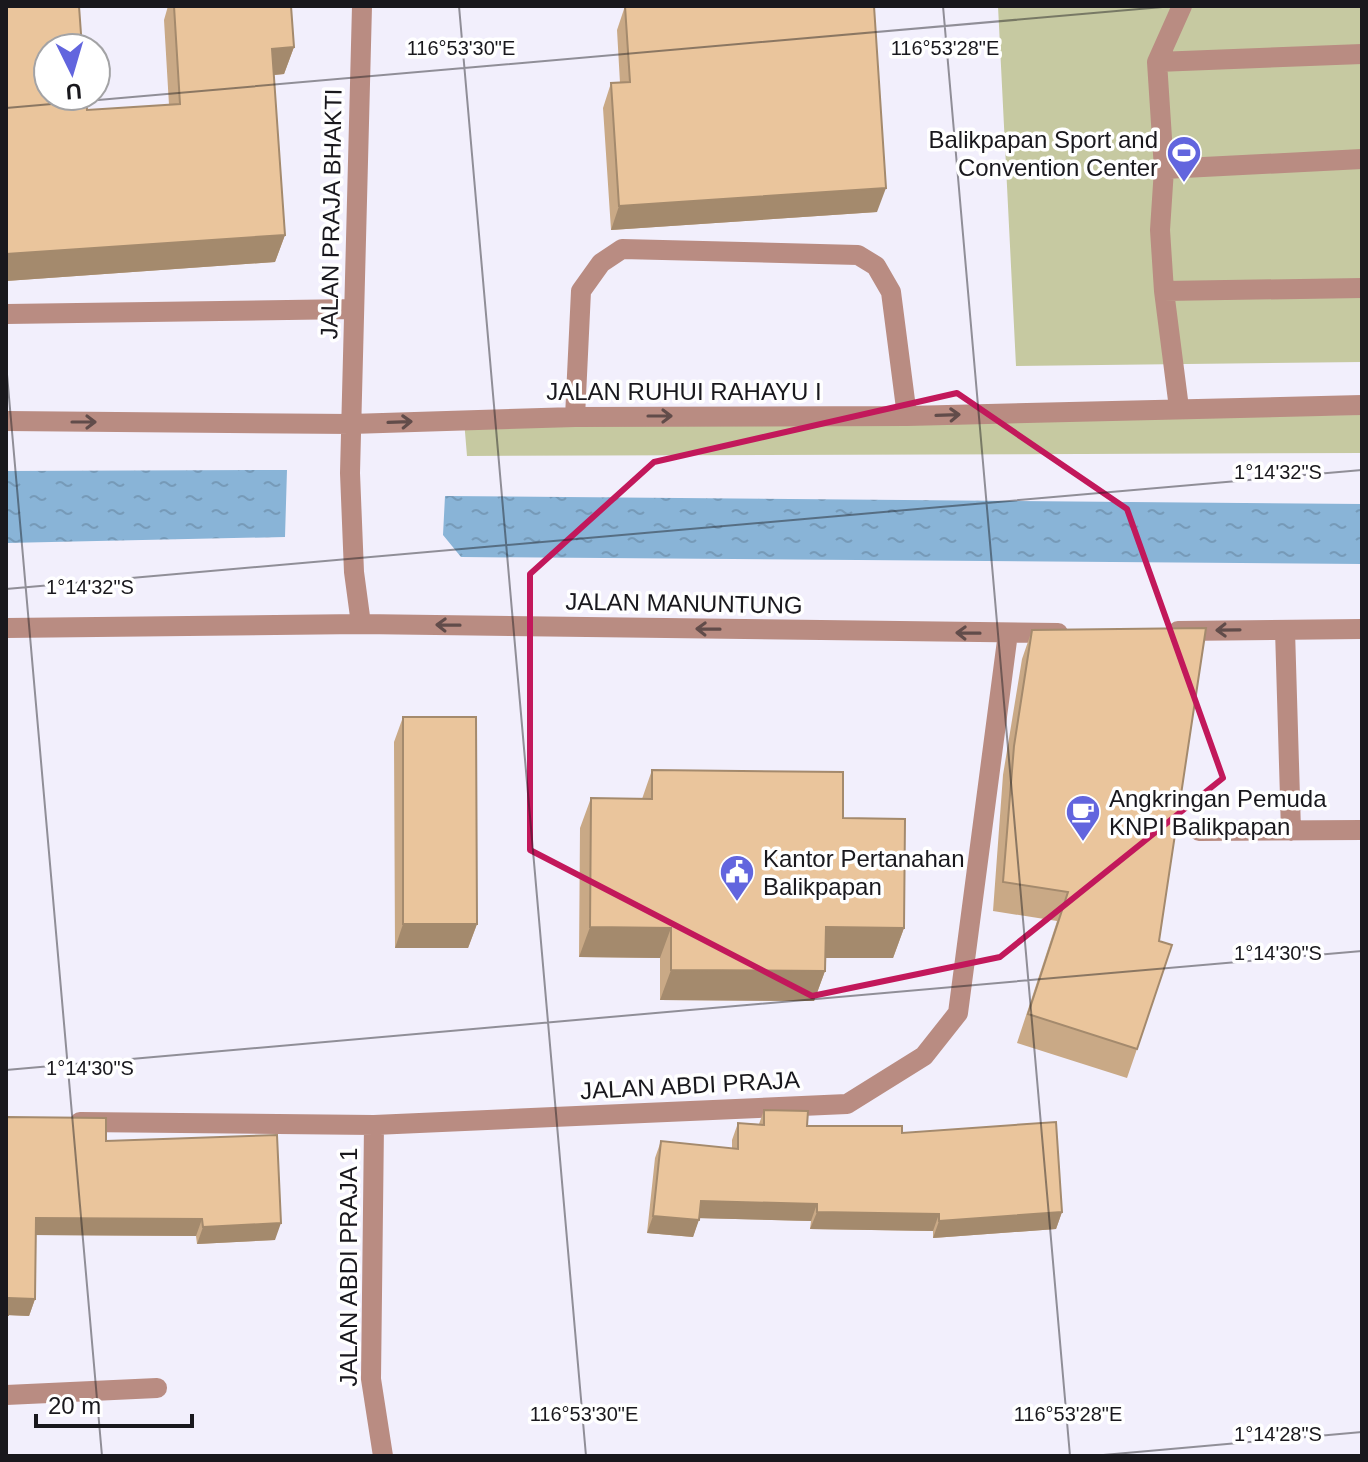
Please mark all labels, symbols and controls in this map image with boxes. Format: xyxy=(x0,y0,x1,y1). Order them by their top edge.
north arrow xyxy=(32,32,112,112)
text: 116°53'30"E xyxy=(407,37,515,59)
text: 116°53'28"E xyxy=(891,37,999,59)
text: U xyxy=(65,78,83,105)
street label: JALAN PRAJA BHAKTI xyxy=(315,88,347,340)
place label: Balikpapan Sport and Convention Center xyxy=(929,126,1158,181)
sports icon: Balikpapan Sport and Convention Center xyxy=(1165,134,1203,184)
street label: JALAN RUHUI RAHAYU I xyxy=(546,378,822,405)
one-way arrow xyxy=(934,407,961,422)
one-way arrow xyxy=(646,409,673,424)
one-way arrow xyxy=(70,414,97,430)
one-way arrow xyxy=(386,415,413,430)
text: 1°14'32"S xyxy=(1234,461,1322,483)
text: 1°14'32"S xyxy=(46,576,134,598)
street label: JALAN MANUNTUNG xyxy=(565,587,803,619)
one-way arrow xyxy=(435,617,462,633)
one-way arrow xyxy=(695,621,722,637)
one-way arrow xyxy=(1215,623,1242,638)
one-way arrow xyxy=(955,625,982,640)
place label: Angkringan Pemuda KNPI Balikpapan xyxy=(1109,785,1327,840)
cafe icon: Angkringan Pemuda KNPI Balikpapan xyxy=(1064,793,1102,843)
place label: Kantor Pertanahan Balikpapan xyxy=(763,845,964,900)
public building icon: Kantor Pertanahan Balikpapan xyxy=(718,853,756,903)
text: 1°14'30"S xyxy=(1234,942,1322,964)
text: 1°14'30"S xyxy=(46,1057,134,1079)
street label: JALAN ABDI PRAJA xyxy=(579,1066,801,1104)
street label: JALAN ABDI PRAJA 1 xyxy=(335,1148,362,1386)
scale bar xyxy=(36,1378,192,1428)
text: 20 m xyxy=(48,1392,101,1419)
text: 116°53'30"E xyxy=(530,1403,638,1425)
text: 116°53'28"E xyxy=(1014,1403,1122,1425)
text: 1°14'28"S xyxy=(1234,1423,1322,1445)

